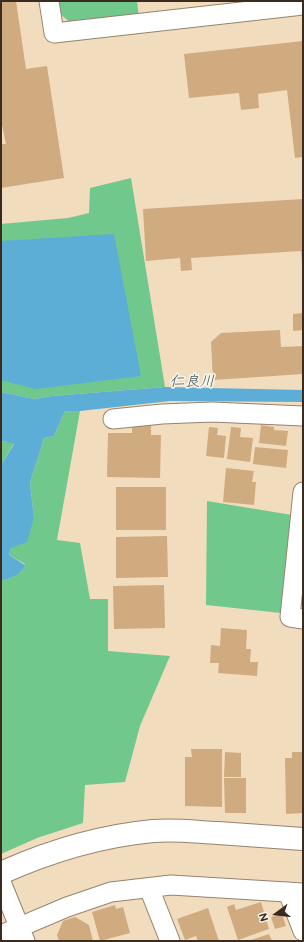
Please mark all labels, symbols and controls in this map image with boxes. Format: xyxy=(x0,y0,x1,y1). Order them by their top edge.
water label: 仁良川 xyxy=(170,373,214,391)
north arrow xyxy=(256,894,296,934)
text: N xyxy=(257,912,271,923)

